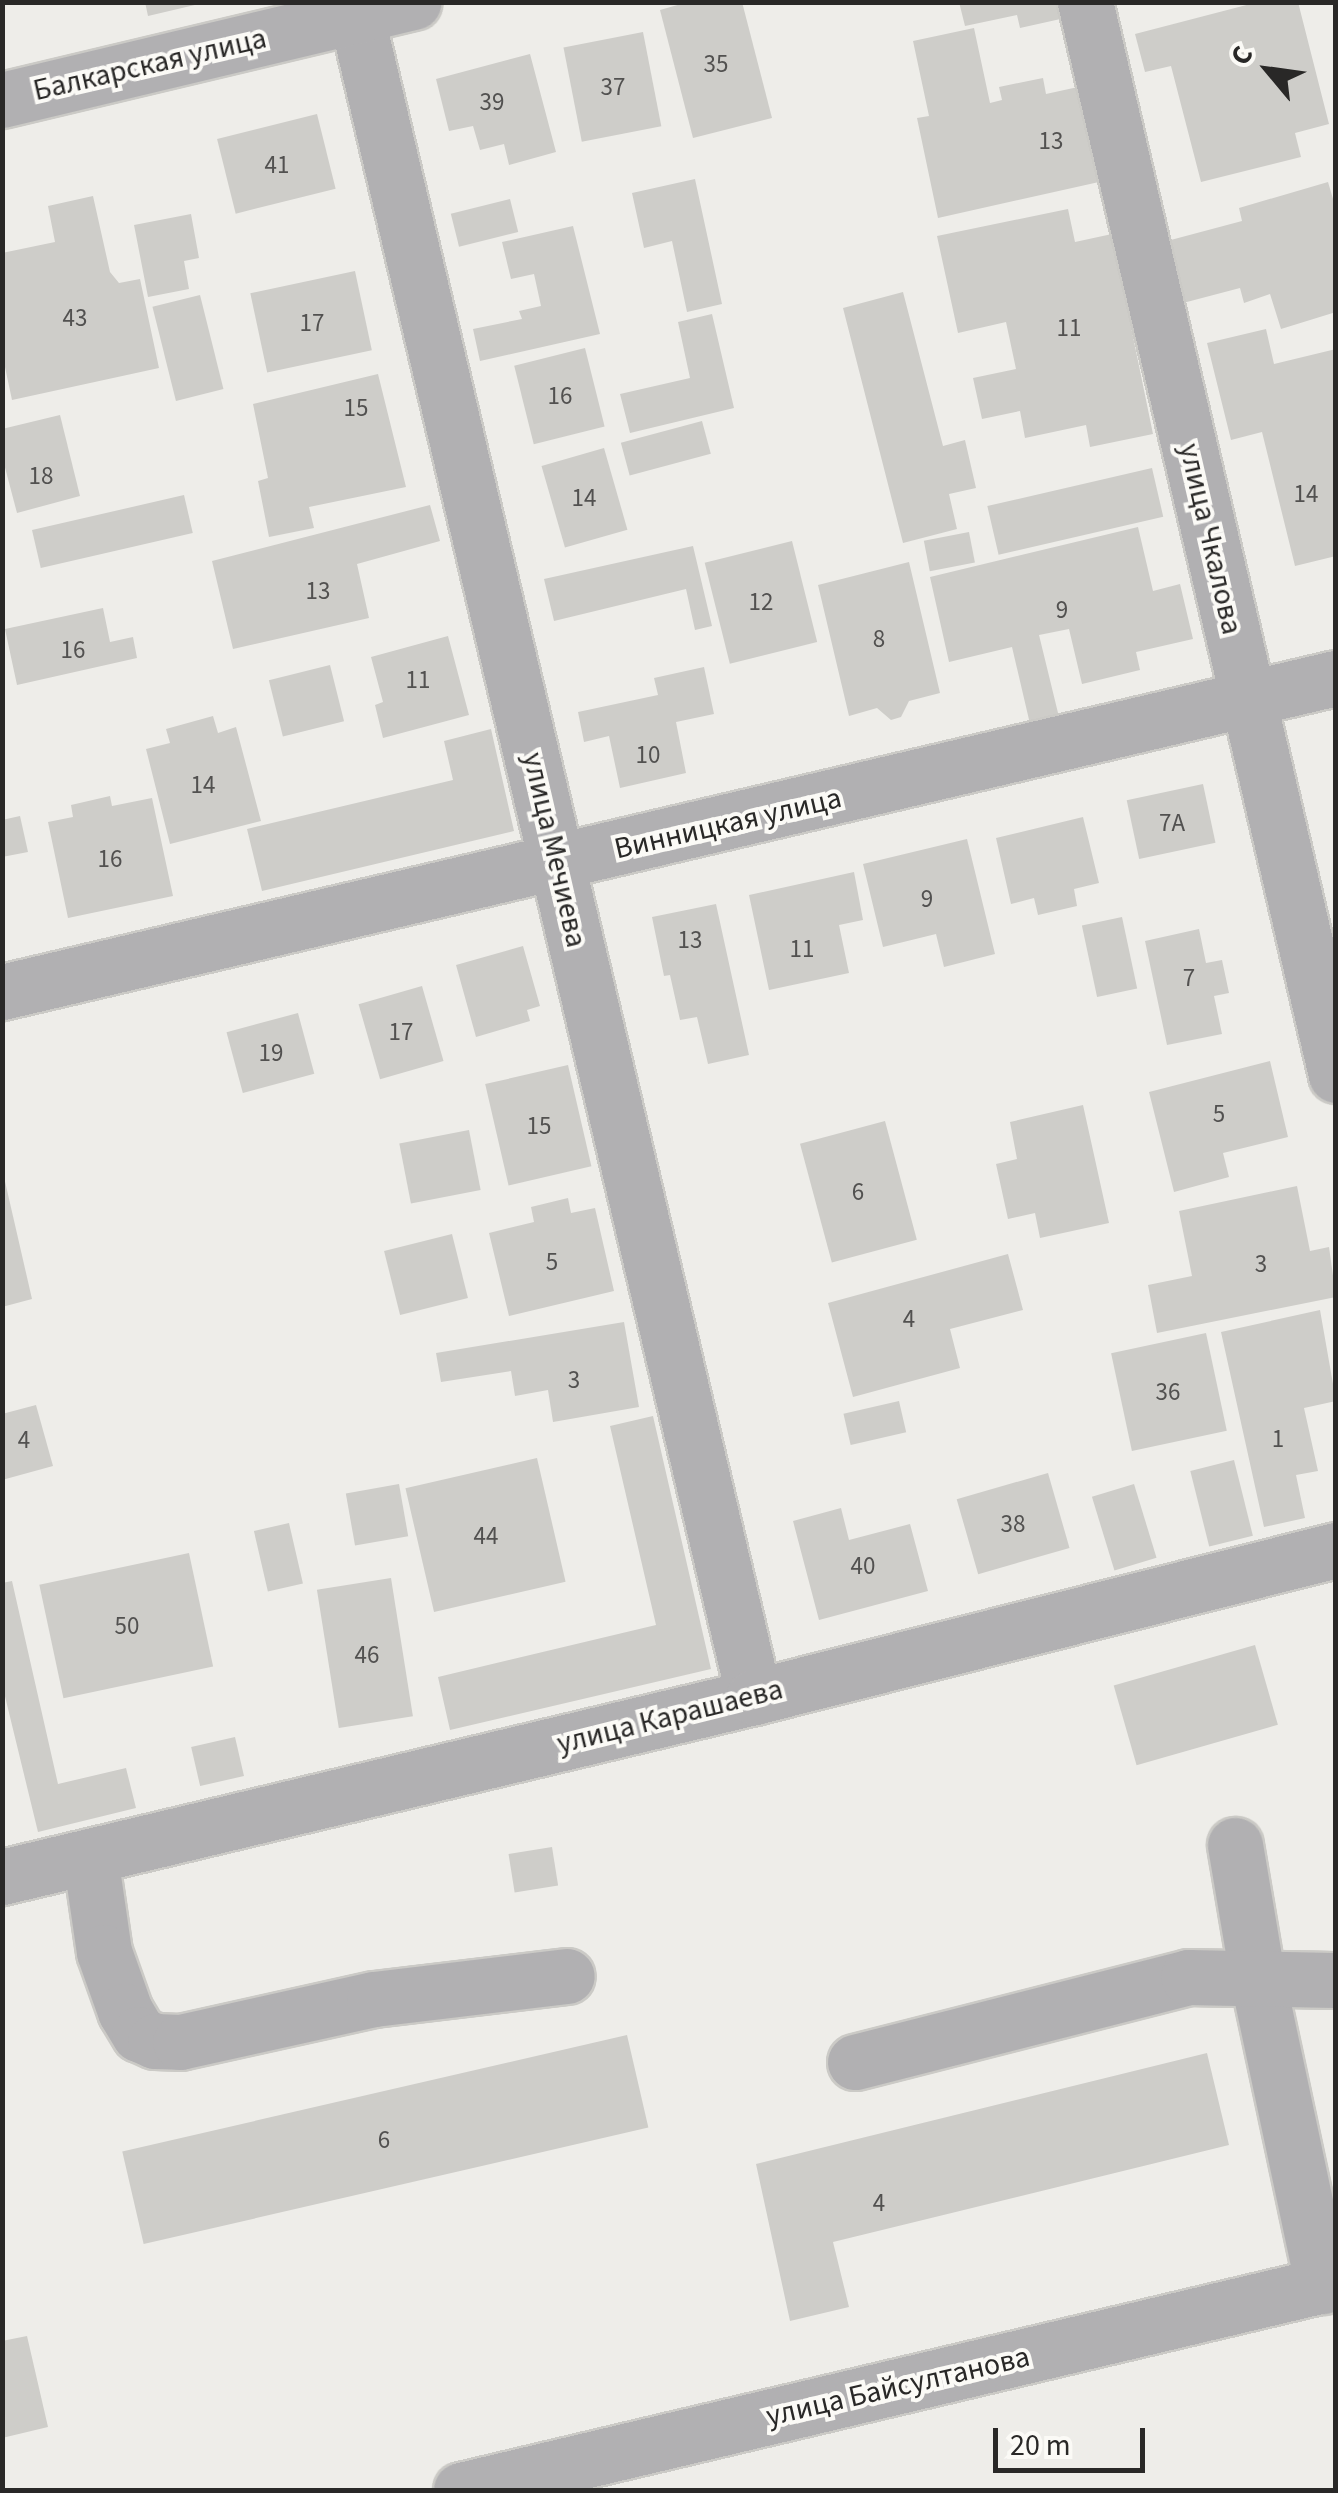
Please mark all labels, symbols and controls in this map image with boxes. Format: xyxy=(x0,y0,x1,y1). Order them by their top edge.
north arrow xyxy=(1218,20,1318,120)
street label: Балкарская улица xyxy=(30,21,270,109)
text: С xyxy=(1220,39,1263,72)
house number: 35 xyxy=(704,49,728,79)
house number: 37 xyxy=(601,72,625,102)
house number: 39 xyxy=(480,87,504,117)
house number: 13 xyxy=(1039,126,1063,156)
house number: 41 xyxy=(265,150,289,180)
house number: 43 xyxy=(63,303,87,333)
house number: 17 xyxy=(300,308,324,338)
house number: 11 xyxy=(1057,313,1081,343)
house number: 16 xyxy=(548,381,572,411)
house number: 15 xyxy=(344,393,368,423)
street label: улица Чкалова xyxy=(1171,440,1249,638)
house number: 18 xyxy=(29,461,53,491)
house number: 14 xyxy=(1294,479,1318,509)
house number: 14 xyxy=(572,483,596,513)
house number: 13 xyxy=(306,576,330,606)
house number: 12 xyxy=(749,587,773,617)
house number: 9 xyxy=(1056,595,1068,625)
house number: 8 xyxy=(873,624,885,654)
house number: 16 xyxy=(61,635,85,665)
house number: 11 xyxy=(406,665,430,695)
house number: 10 xyxy=(636,740,660,770)
street label: улица Мечиева xyxy=(514,749,594,951)
house number: 14 xyxy=(191,770,215,800)
street label: Винницкая улица xyxy=(611,780,845,868)
house number: 7А xyxy=(1159,808,1185,838)
house number: 16 xyxy=(98,844,122,874)
house number: 9 xyxy=(921,884,933,914)
house number: 13 xyxy=(678,925,702,955)
house number: 11 xyxy=(790,934,814,964)
house number: 7 xyxy=(1183,963,1195,993)
house number: 17 xyxy=(389,1017,413,1047)
house number: 19 xyxy=(259,1038,283,1068)
house number: 5 xyxy=(1213,1099,1225,1129)
house number: 15 xyxy=(527,1111,551,1141)
house number: 6 xyxy=(852,1177,864,1207)
house number: 5 xyxy=(546,1247,558,1277)
house number: 3 xyxy=(1255,1249,1267,1279)
house number: 4 xyxy=(903,1304,915,1334)
house number: 3 xyxy=(568,1365,580,1395)
house number: 36 xyxy=(1156,1377,1180,1407)
house number: 1 xyxy=(1272,1424,1284,1454)
house number: 4 xyxy=(18,1425,30,1455)
house number: 38 xyxy=(1001,1509,1025,1539)
house number: 44 xyxy=(474,1521,498,1551)
house number: 40 xyxy=(851,1551,875,1581)
house number: 50 xyxy=(115,1611,139,1641)
house number: 46 xyxy=(355,1640,379,1670)
street label: улица Карашаева xyxy=(553,1672,787,1762)
house number: 6 xyxy=(378,2125,390,2155)
house number: 4 xyxy=(873,2188,885,2218)
street label: улица Байсултанова xyxy=(763,2339,1033,2435)
scale bar xyxy=(998,2408,1150,2470)
text: 20 m xyxy=(1010,2424,1071,2467)

